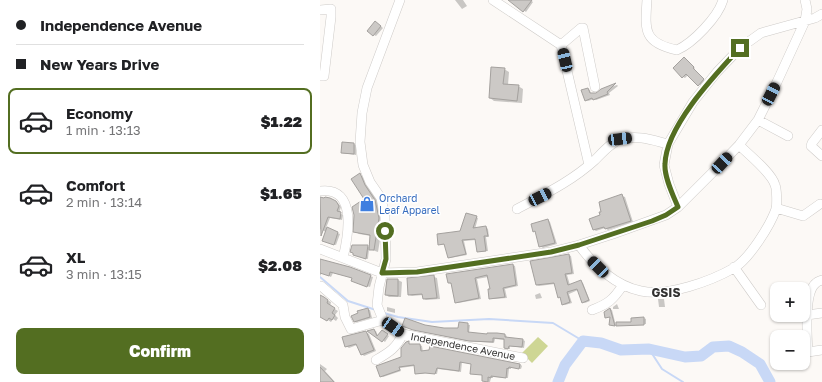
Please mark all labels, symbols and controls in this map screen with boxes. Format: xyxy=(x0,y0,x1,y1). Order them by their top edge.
text: Independence Avenue xyxy=(40,16,202,34)
route end xyxy=(731,39,749,57)
car xyxy=(556,47,574,73)
text: New Years Drive xyxy=(40,55,159,73)
car xyxy=(760,81,782,107)
icon: car xyxy=(18,103,54,139)
text: Economy xyxy=(66,104,133,122)
text: $1.22 xyxy=(260,112,302,130)
text: 1 min · 13:13 xyxy=(66,122,141,138)
car xyxy=(607,132,633,146)
car xyxy=(709,150,735,176)
icon: car xyxy=(18,175,54,211)
text: Comfort xyxy=(66,176,125,194)
text: $1.65 xyxy=(260,184,302,202)
car xyxy=(527,186,553,208)
place label: Orchard Leaf Apparel xyxy=(379,192,440,216)
text: 2 min · 13:14 xyxy=(66,194,142,210)
shop icon: Orchard Leaf Apparel xyxy=(358,195,376,213)
route start xyxy=(376,222,394,240)
icon: car xyxy=(18,247,54,283)
text: XL xyxy=(66,248,85,266)
car xyxy=(585,254,611,280)
text: $2.08 xyxy=(258,256,302,274)
text: 3 min · 13:15 xyxy=(66,266,142,282)
map controls xyxy=(770,282,810,370)
button: + xyxy=(770,282,810,322)
district label: GSIS xyxy=(652,285,680,300)
car xyxy=(380,315,406,339)
button: Confirm xyxy=(16,328,304,374)
street label: Independence Avenue xyxy=(410,330,517,362)
button: − xyxy=(770,330,810,370)

